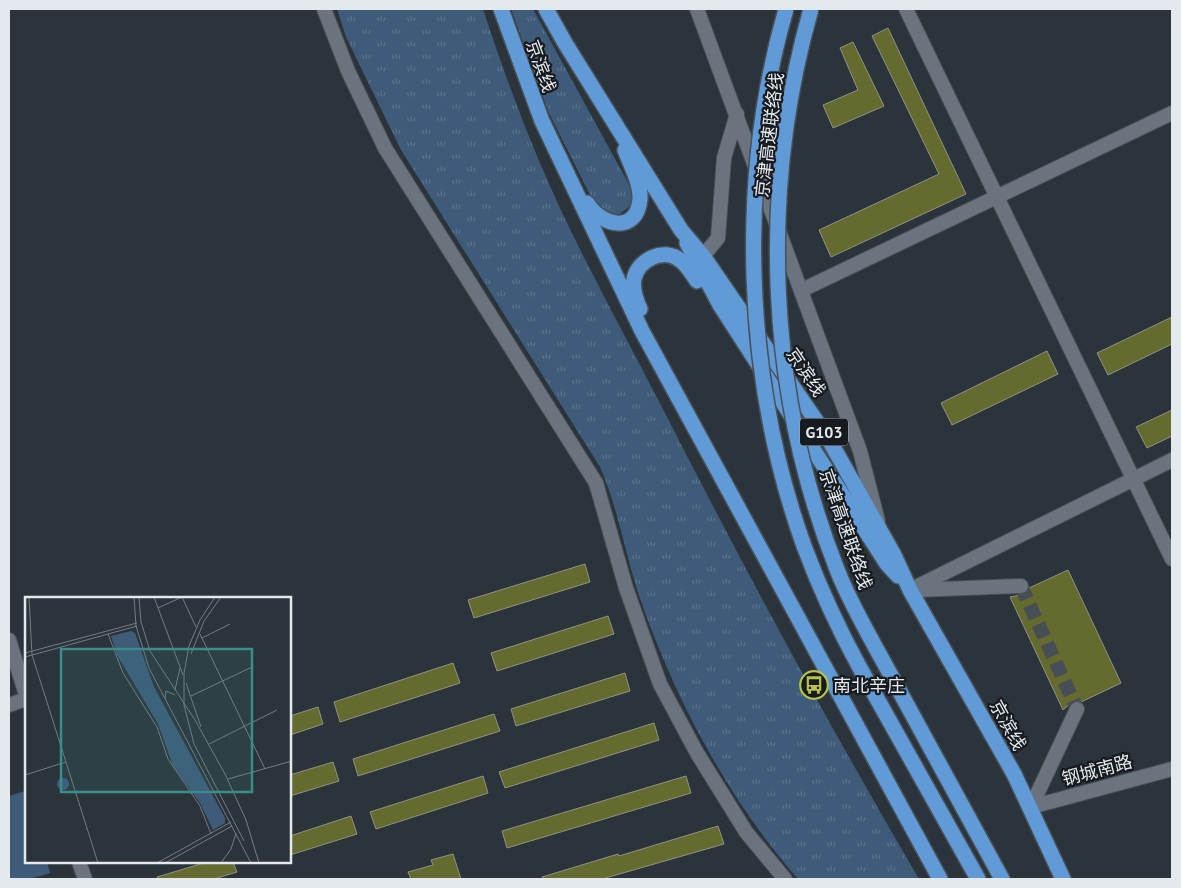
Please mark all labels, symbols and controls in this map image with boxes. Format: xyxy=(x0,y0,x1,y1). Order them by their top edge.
street label: 京滨线 xyxy=(521,37,561,95)
street label: 京津高速联络线 xyxy=(750,71,788,199)
street label: 京滨线 xyxy=(781,343,831,401)
road number: G103 xyxy=(800,418,848,446)
street label: 京津高速联络线 xyxy=(815,466,877,592)
inset map xyxy=(25,597,291,863)
bus stop icon: 南北辛庄 xyxy=(799,670,829,700)
place label: 南北辛庄 xyxy=(833,674,905,697)
street label: 京滨线 xyxy=(985,696,1031,754)
street label: 钢城南路 xyxy=(1059,750,1135,790)

